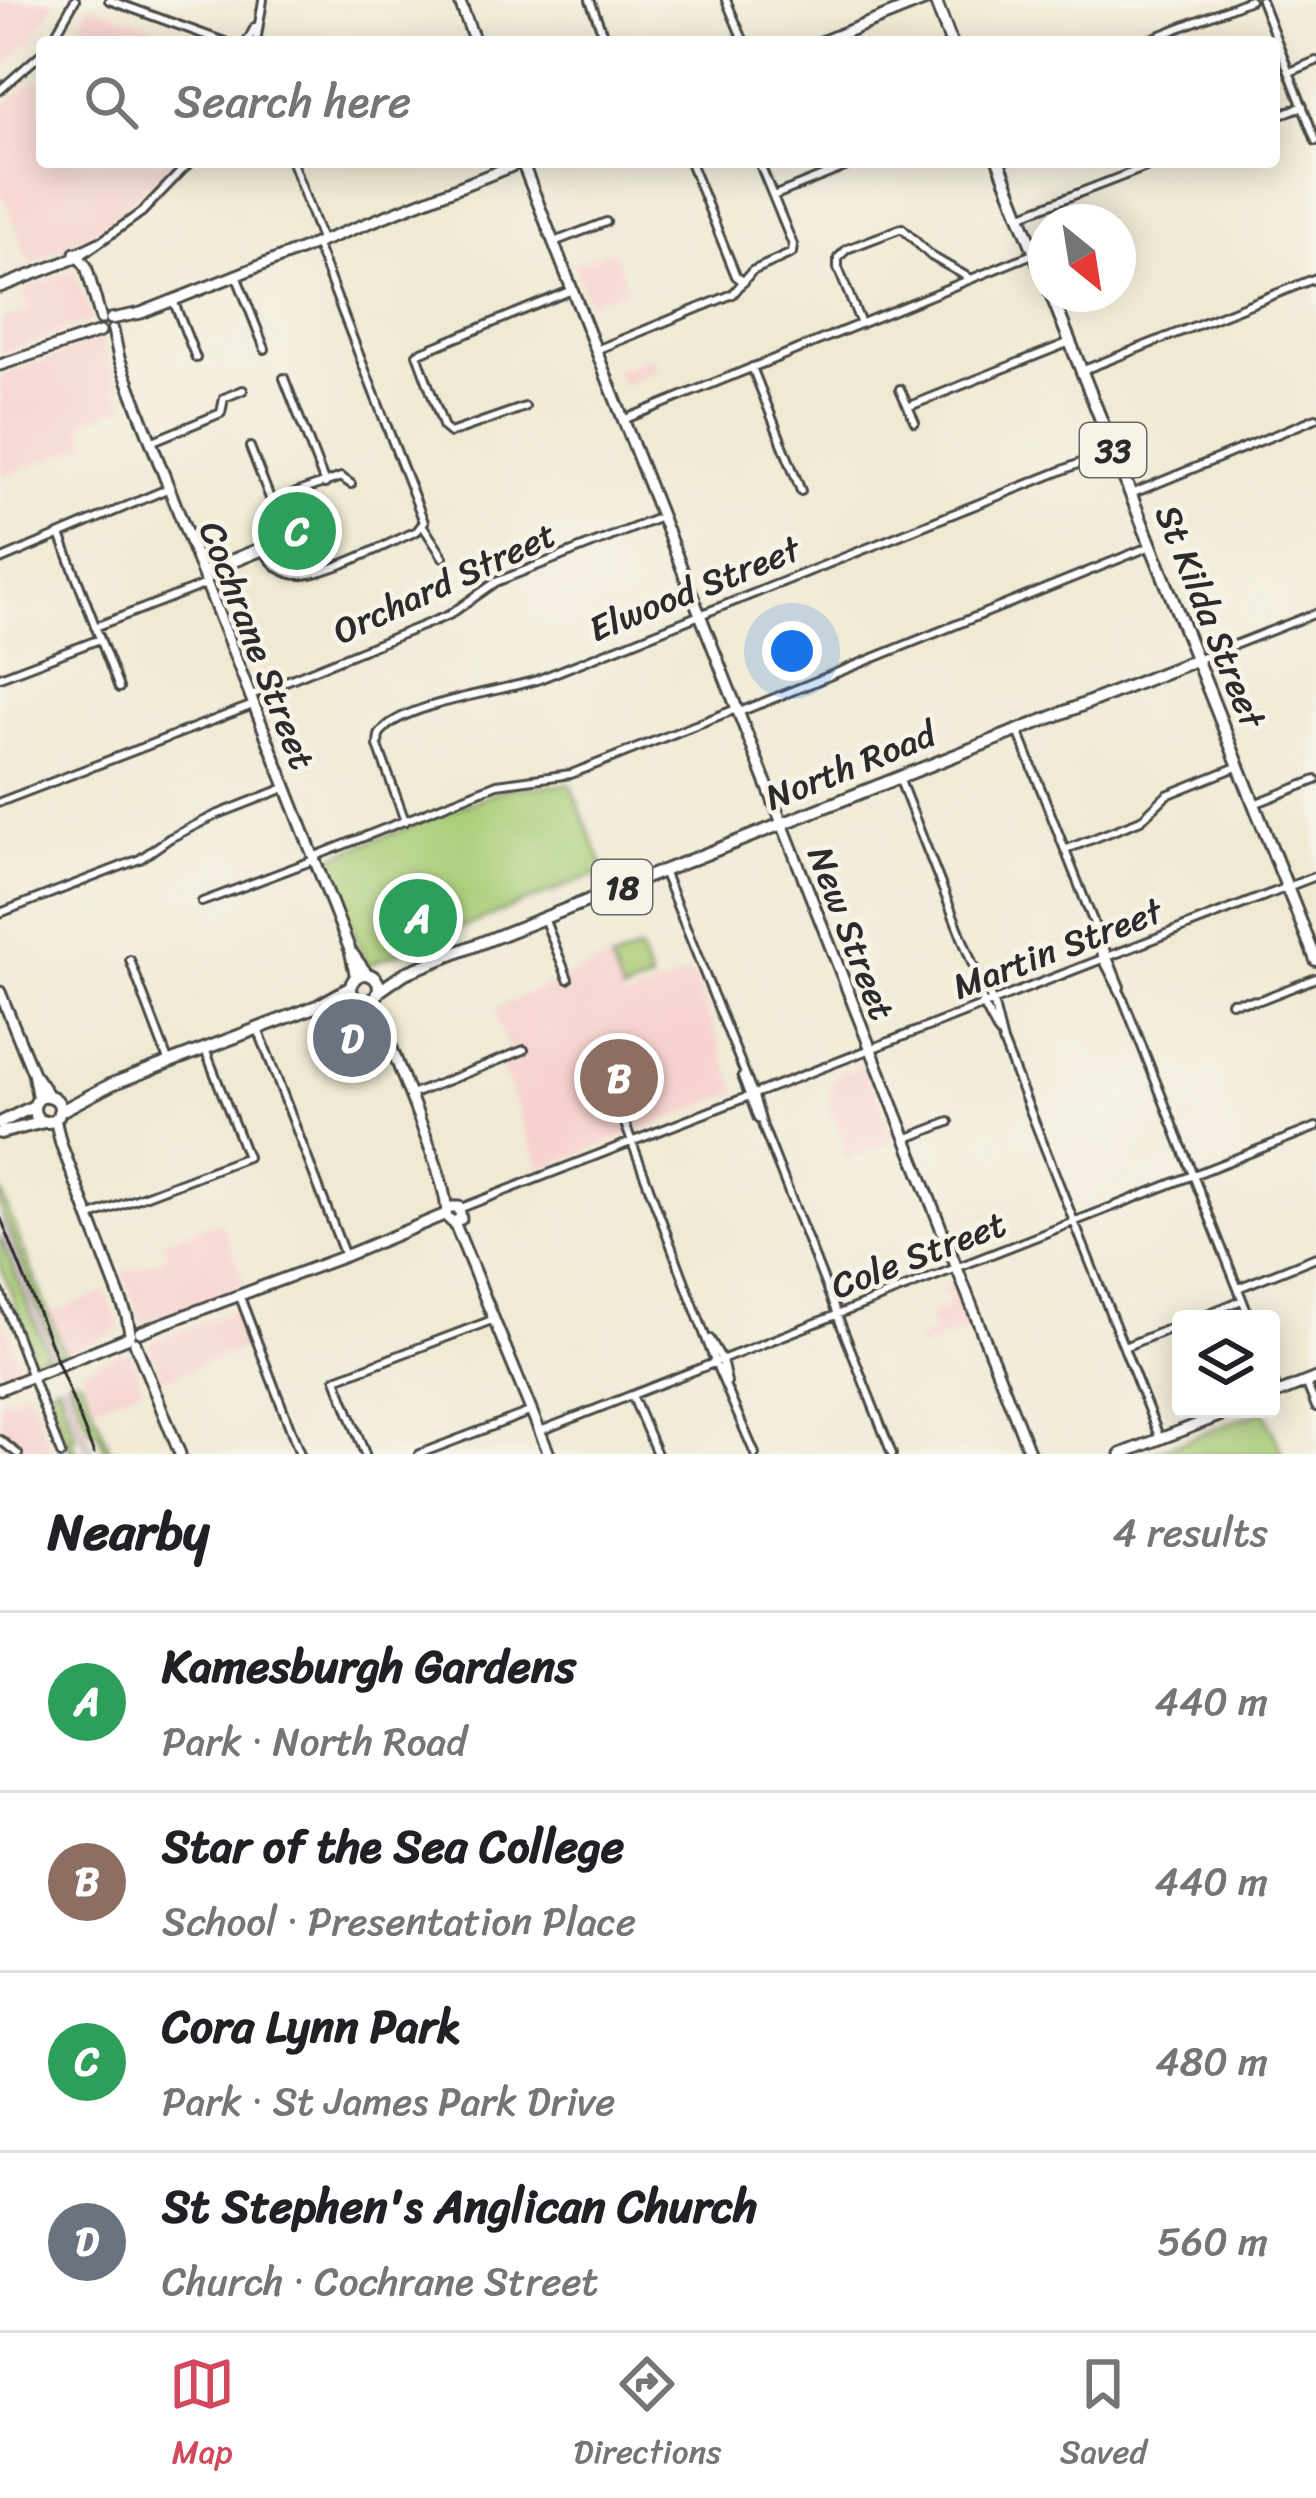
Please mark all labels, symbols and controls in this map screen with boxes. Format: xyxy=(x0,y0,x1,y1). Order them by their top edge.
search box xyxy=(36,36,1280,168)
text: Search here xyxy=(174,62,411,142)
icon: search xyxy=(78,69,144,135)
north arrow xyxy=(1028,204,1136,312)
road number: 33 xyxy=(1080,423,1146,477)
pin: C xyxy=(258,486,336,576)
street label: St Kilda Street xyxy=(1136,495,1285,739)
street label: Orchard Street xyxy=(322,503,567,663)
street label: Cochrane Street xyxy=(191,515,325,775)
street label: Elwood Street xyxy=(579,517,811,660)
your location xyxy=(762,621,822,681)
street label: North Road xyxy=(755,702,948,829)
street label: New Street xyxy=(789,837,914,1030)
road number: 18 xyxy=(592,860,652,914)
pin: A xyxy=(379,873,457,963)
street label: Martin Street xyxy=(943,879,1173,1018)
pin: D xyxy=(313,993,391,1083)
pin: B xyxy=(580,1033,658,1123)
street label: Cole Street xyxy=(821,1192,1016,1318)
map controls xyxy=(1172,1310,1280,1418)
button: layers xyxy=(1172,1310,1280,1418)
text: Nearby xyxy=(48,1487,209,1577)
text: 4 results xyxy=(1113,1498,1268,1567)
text: Kamesburgh Gardens xyxy=(162,1627,576,1707)
text: A xyxy=(74,1667,100,1736)
text: 440 m xyxy=(1155,1667,1268,1736)
text: Park · North Road xyxy=(162,1707,467,1776)
text: Star of the Sea College xyxy=(162,1807,624,1887)
text: B xyxy=(75,1847,99,1916)
text: 440 m xyxy=(1155,1847,1268,1916)
text: School · Presentation Place xyxy=(162,1887,636,1956)
text: Cora Lynn Park xyxy=(162,1987,461,2067)
text: C xyxy=(75,2027,99,2096)
text: 480 m xyxy=(1155,2027,1268,2096)
text: Park · St James Park Drive xyxy=(162,2067,615,2136)
text: St Stephen's Anglican Church xyxy=(162,2167,757,2247)
text: D xyxy=(75,2207,99,2276)
text: 560 m xyxy=(1157,2207,1268,2276)
text: Church · Cochrane Street xyxy=(162,2247,599,2316)
tab: Map xyxy=(169,2351,235,2481)
tab: Directions xyxy=(574,2351,721,2481)
tab: Saved xyxy=(1060,2351,1147,2481)

